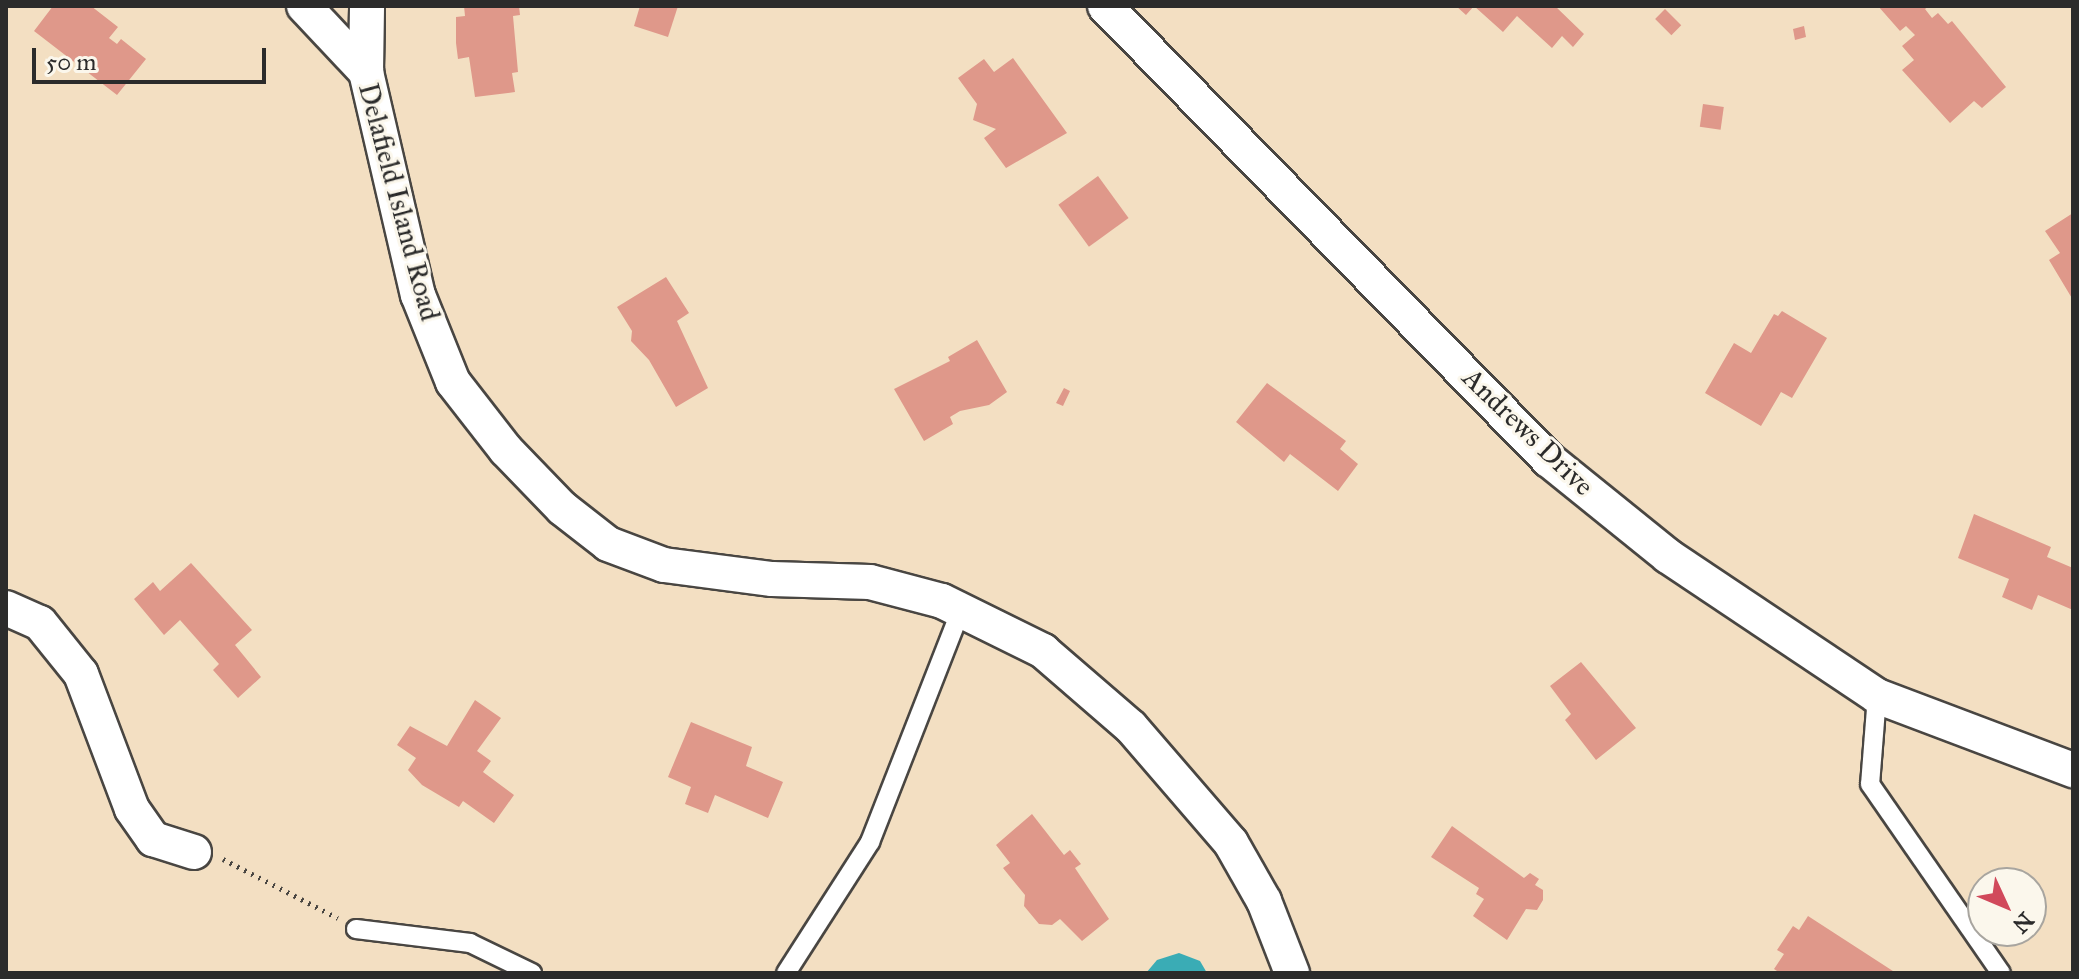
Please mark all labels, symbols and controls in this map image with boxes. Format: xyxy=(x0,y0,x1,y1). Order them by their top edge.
scale bar xyxy=(36,32,270,82)
text: 50 m xyxy=(46,47,96,77)
street label: Delafield Island Road xyxy=(351,79,447,325)
street label: Andrews Drive xyxy=(1455,361,1601,503)
north arrow xyxy=(1967,867,2047,947)
text: N xyxy=(2007,907,2039,939)

